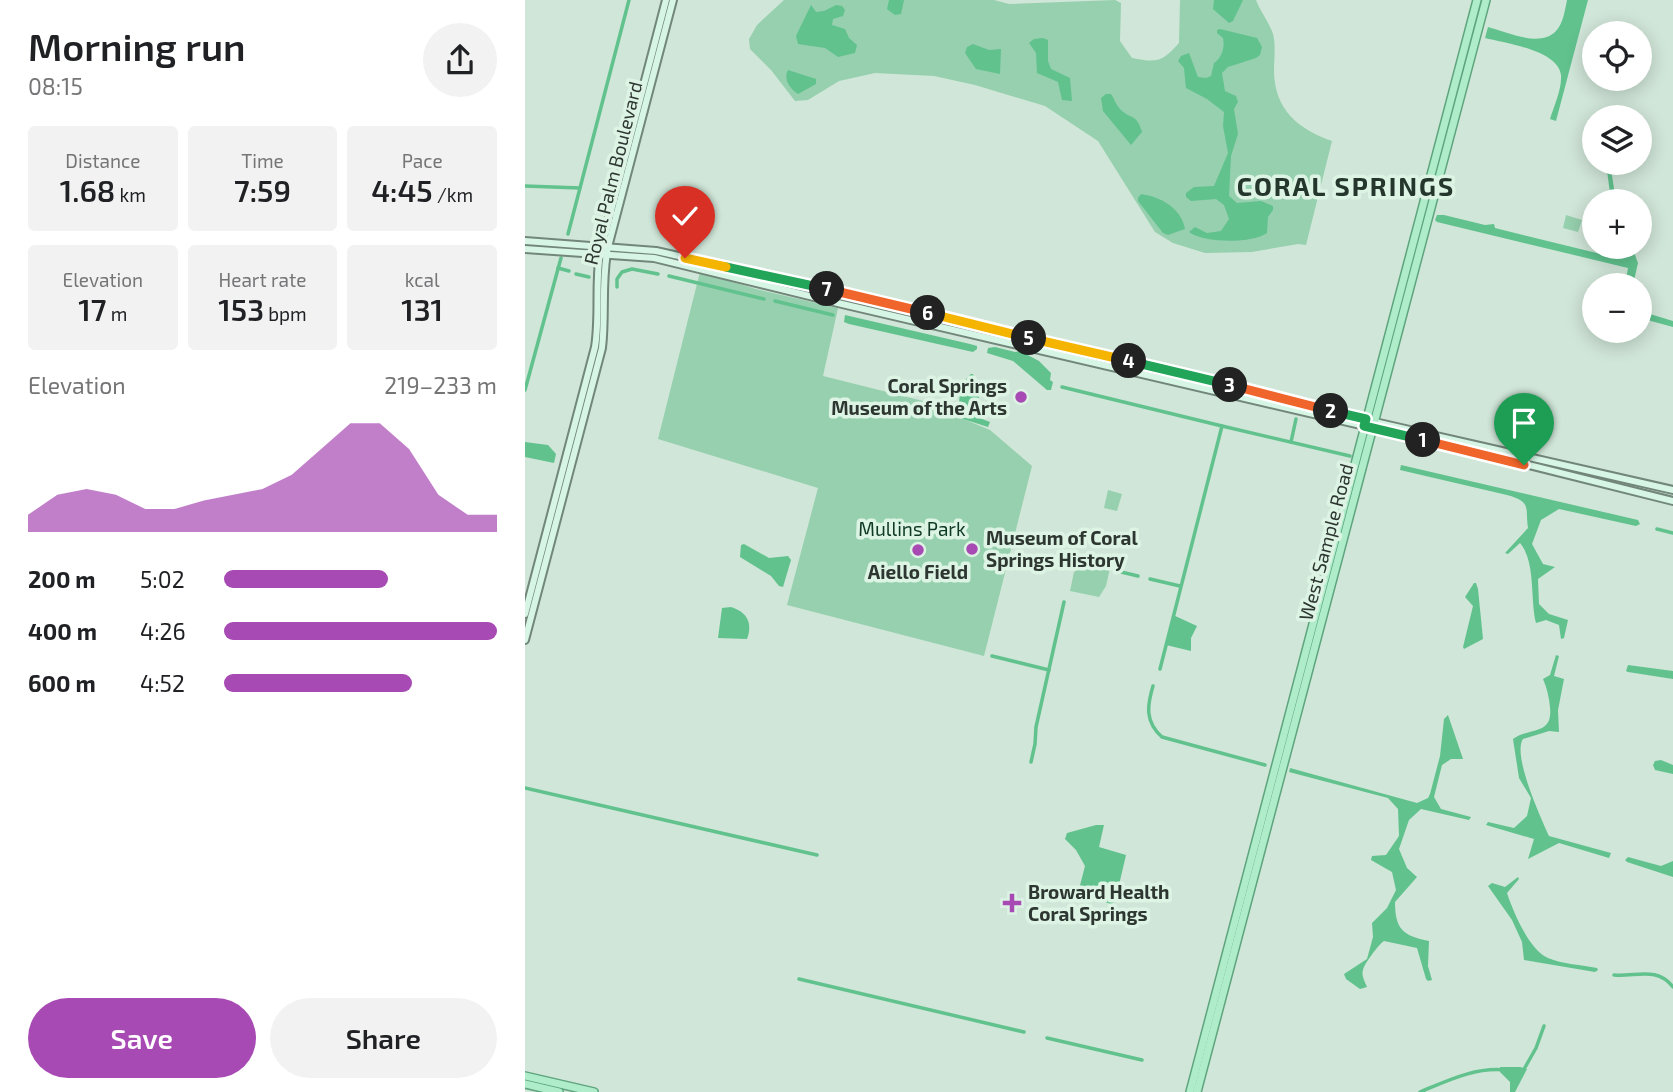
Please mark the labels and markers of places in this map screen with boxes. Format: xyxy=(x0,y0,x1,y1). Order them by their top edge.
pin xyxy=(655,186,715,258)
pin: 7 xyxy=(809,272,845,306)
pin: 6 xyxy=(911,296,945,330)
pin: 5 xyxy=(1011,320,1047,356)
pin: 4 xyxy=(1111,344,1147,378)
pin: 3 xyxy=(1213,368,1247,402)
place label: Coral Springs Museum of the Arts xyxy=(831,374,1007,419)
marker: Coral Springs Museum of the Arts xyxy=(1013,389,1029,405)
pin xyxy=(1494,393,1554,465)
pin: 2 xyxy=(1313,394,1349,428)
pin: 1 xyxy=(1405,422,1441,458)
place label: Museum of Coral Springs History xyxy=(986,526,1138,572)
marker: Museum of Coral Springs History xyxy=(964,541,980,557)
marker: Aiello Field xyxy=(910,542,926,558)
place label: Aiello Field xyxy=(868,560,968,583)
place label: Broward Health Coral Springs xyxy=(1028,880,1169,925)
marker: Broward Health Coral Springs xyxy=(1002,893,1022,913)

